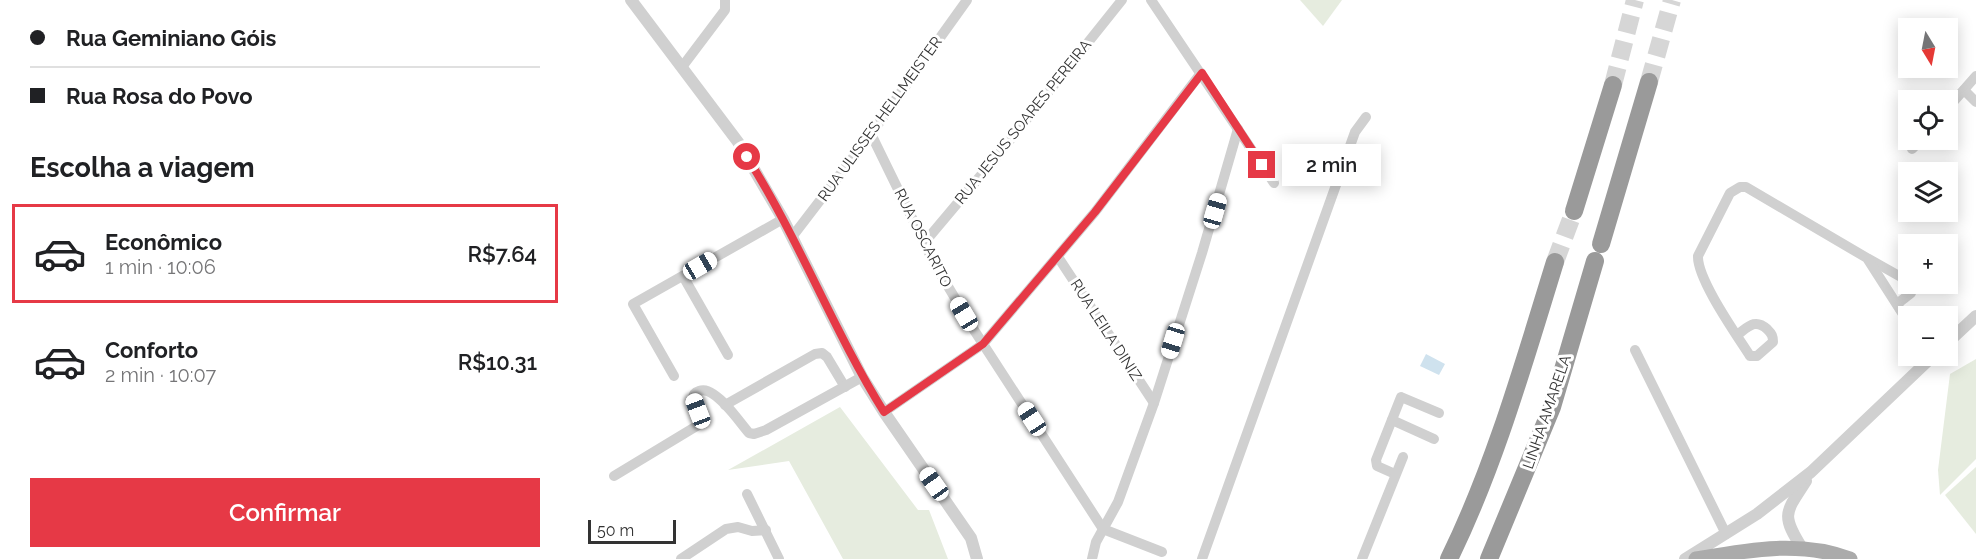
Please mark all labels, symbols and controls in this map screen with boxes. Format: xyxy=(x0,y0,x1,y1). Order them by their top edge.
north arrow xyxy=(1898,18,1958,78)
map controls xyxy=(1898,18,1958,366)
text: Rua Geminiano Góis xyxy=(66,25,276,51)
street label: RUA ULISSES HELLMEISTER xyxy=(814,33,946,205)
street label: RUA JESUS SOARES PEREIRA xyxy=(951,36,1095,208)
text: Rua Rosa do Povo xyxy=(66,83,253,109)
button: locate xyxy=(1898,90,1958,150)
route start xyxy=(733,143,760,170)
callout: 2 min xyxy=(1283,144,1382,186)
route end xyxy=(1248,151,1275,178)
text: Escolha a viagem xyxy=(30,152,255,183)
text: 2 min xyxy=(1306,153,1357,177)
button: layers xyxy=(1898,162,1958,222)
street label: RUA OSCARITO xyxy=(890,186,956,290)
car xyxy=(1201,191,1229,231)
icon: car xyxy=(33,227,87,281)
text: Econômico xyxy=(105,229,222,255)
button: + xyxy=(1898,234,1958,294)
text: R$7.64 xyxy=(467,241,537,267)
car xyxy=(680,249,720,283)
text: 1 min · 10:06 xyxy=(105,255,216,279)
street label: RUA LEILA DINIZ xyxy=(1067,276,1145,384)
car xyxy=(947,294,981,334)
button: − xyxy=(1898,306,1958,366)
car xyxy=(1159,321,1187,361)
icon: car xyxy=(33,335,87,389)
text: Conforto xyxy=(105,337,198,363)
text: R$10.31 xyxy=(458,349,537,375)
street label: LINHA AMARELA xyxy=(1519,353,1575,471)
text: 2 min · 10:07 xyxy=(105,363,216,387)
car xyxy=(683,391,713,431)
car xyxy=(1015,399,1049,439)
car xyxy=(916,464,952,504)
button: Confirmar xyxy=(30,478,540,547)
scale bar xyxy=(588,517,676,544)
text: 50 m xyxy=(597,521,634,540)

